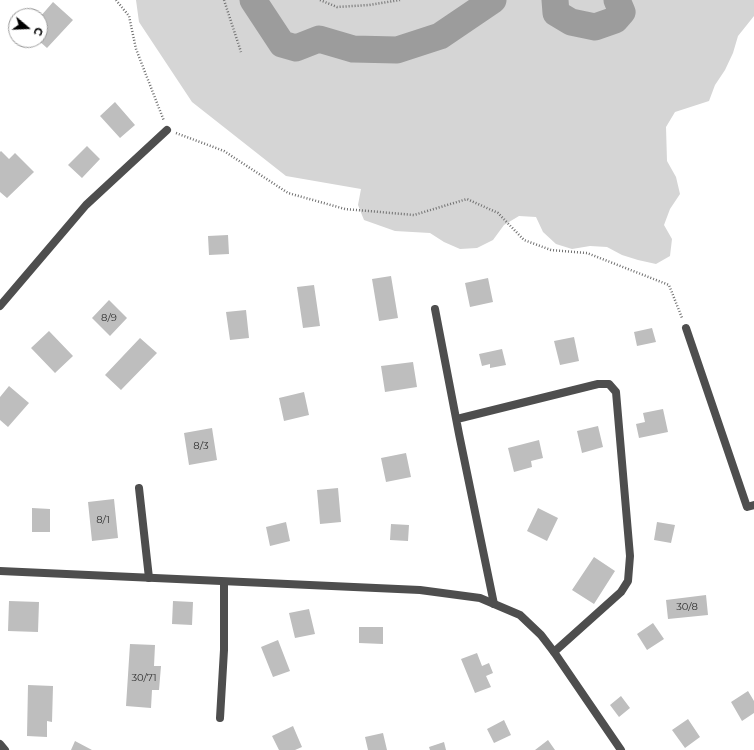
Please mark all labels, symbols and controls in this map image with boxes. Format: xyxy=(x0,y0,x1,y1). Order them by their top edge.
north arrow xyxy=(8,8,48,48)
text: С xyxy=(30,26,46,38)
house number: 8/9 xyxy=(101,312,117,324)
house number: 8/3 xyxy=(193,440,209,452)
house number: 8/1 xyxy=(96,514,110,526)
house number: 30/8 xyxy=(676,601,698,613)
house number: 30/71 xyxy=(131,672,157,684)

